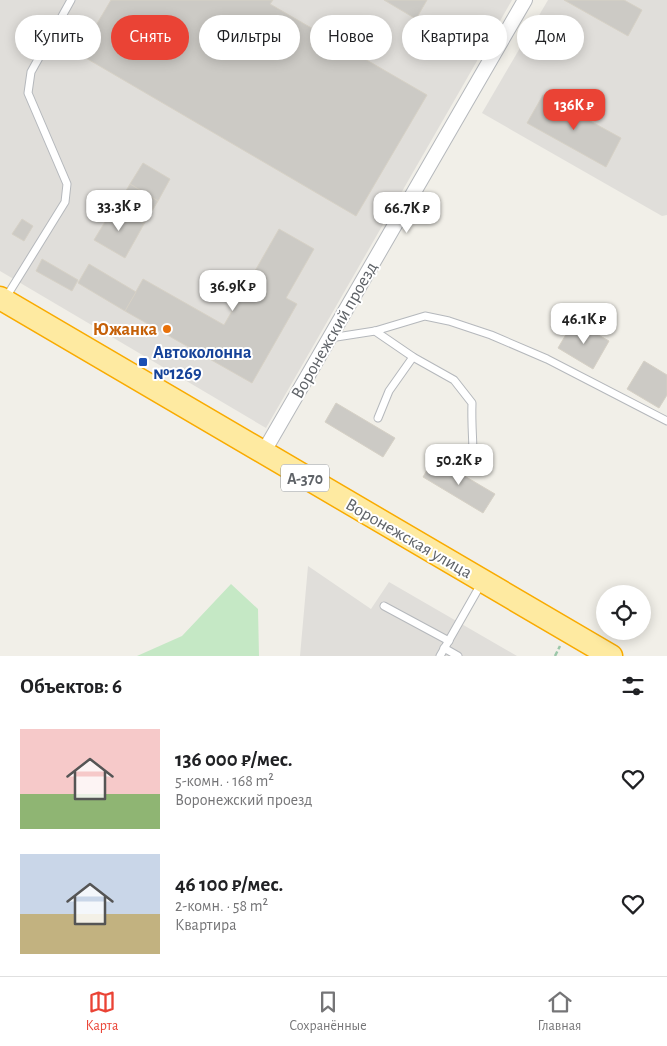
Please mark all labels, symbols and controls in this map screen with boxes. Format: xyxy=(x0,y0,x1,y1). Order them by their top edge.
chip: Купить xyxy=(15,15,101,60)
chip: Снять xyxy=(111,15,189,60)
chip: Фильтры xyxy=(199,15,300,60)
chip: Новое xyxy=(310,15,392,60)
chip: Квартира xyxy=(402,15,507,60)
chip: Дом xyxy=(517,15,584,60)
pin: 136K ₽ xyxy=(533,88,615,131)
text: 136K ₽ xyxy=(554,97,594,113)
pin: 33.3K ₽ xyxy=(73,190,165,232)
pin: 66.7K ₽ xyxy=(361,192,453,234)
text: 33.3K ₽ xyxy=(97,198,141,214)
text: 66.7K ₽ xyxy=(384,200,430,216)
street label: Воронежский проезд xyxy=(288,259,381,402)
pin: 36.9K ₽ xyxy=(187,270,279,312)
text: 36.9K ₽ xyxy=(210,278,256,294)
pin: 46.1K ₽ xyxy=(538,302,630,345)
text: 46.1K ₽ xyxy=(562,311,606,327)
place label: Южанка xyxy=(93,321,157,339)
marker: Южанка xyxy=(161,323,173,335)
place label: Автоколонна №1269 xyxy=(153,344,252,383)
marker: Автоколонна №1269 xyxy=(137,356,149,368)
pin: 50.2K ₽ xyxy=(413,444,505,486)
text: 50.2K ₽ xyxy=(436,452,482,468)
road number: А-370 xyxy=(281,464,329,492)
street label: Воронежская улица xyxy=(342,495,475,582)
map controls xyxy=(596,585,651,640)
button: locate xyxy=(596,585,651,640)
icon: filters xyxy=(619,672,647,700)
text: Объектов: 6 xyxy=(20,676,122,697)
icon: home xyxy=(60,749,120,809)
text: 136 000 ₽/мес. xyxy=(175,749,293,770)
icon: heart xyxy=(619,765,647,793)
text: 5-комн. · 168 m² xyxy=(175,773,274,789)
text: Воронежский проезд xyxy=(175,792,312,808)
icon: home xyxy=(60,874,120,934)
text: 46 100 ₽/мес. xyxy=(175,874,283,895)
icon: heart xyxy=(619,890,647,918)
text: 2-комн. · 58 m² xyxy=(175,898,268,914)
text: Квартира xyxy=(175,917,237,933)
tab: Карта xyxy=(85,988,118,1035)
tab: Сохранённые xyxy=(289,988,367,1035)
tab: Главная xyxy=(538,988,582,1035)

